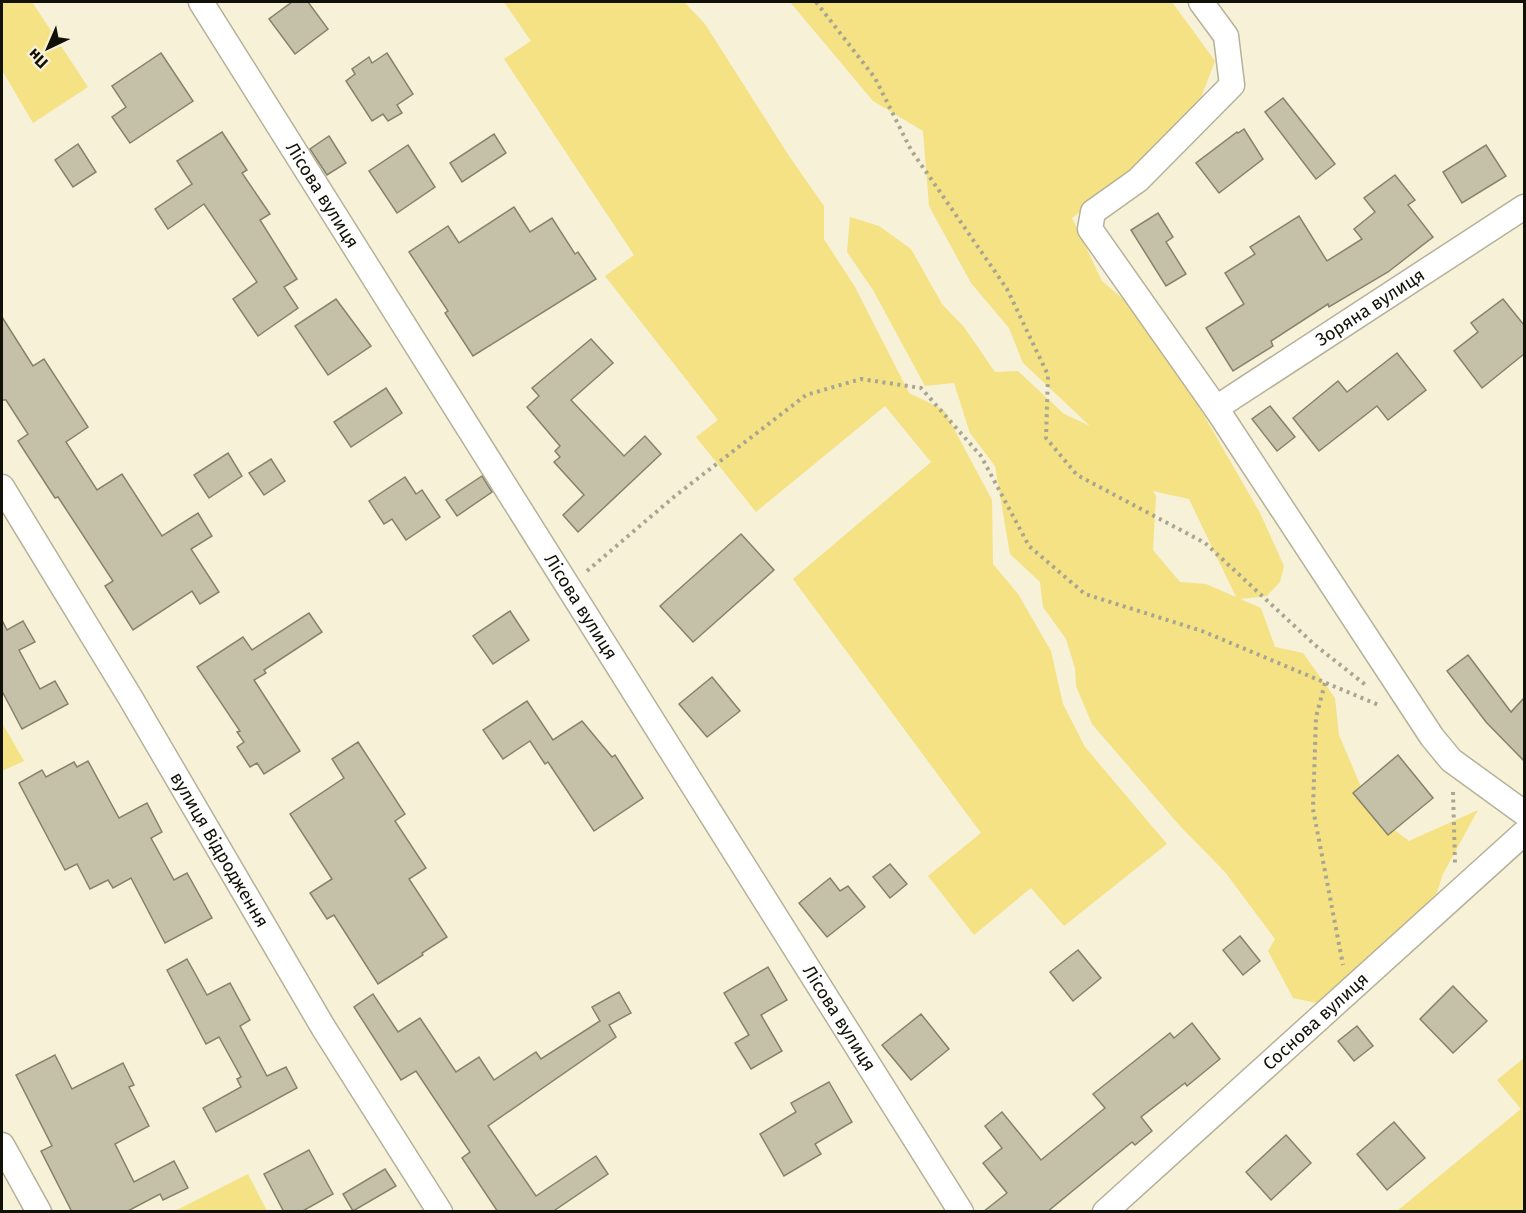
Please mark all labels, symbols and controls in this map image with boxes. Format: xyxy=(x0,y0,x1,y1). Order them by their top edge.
north arrow xyxy=(18,18,78,78)
text: Пн xyxy=(24,45,52,72)
street label: Лісова вулиця xyxy=(281,138,364,252)
street label: Зоряна вулиця xyxy=(1311,264,1429,351)
street label: Лісова вулиця xyxy=(539,550,622,663)
street label: вулиця Відродження xyxy=(165,768,273,931)
street label: Лісова вулиця xyxy=(798,961,881,1075)
street label: Соснова вулиця xyxy=(1258,968,1373,1075)

